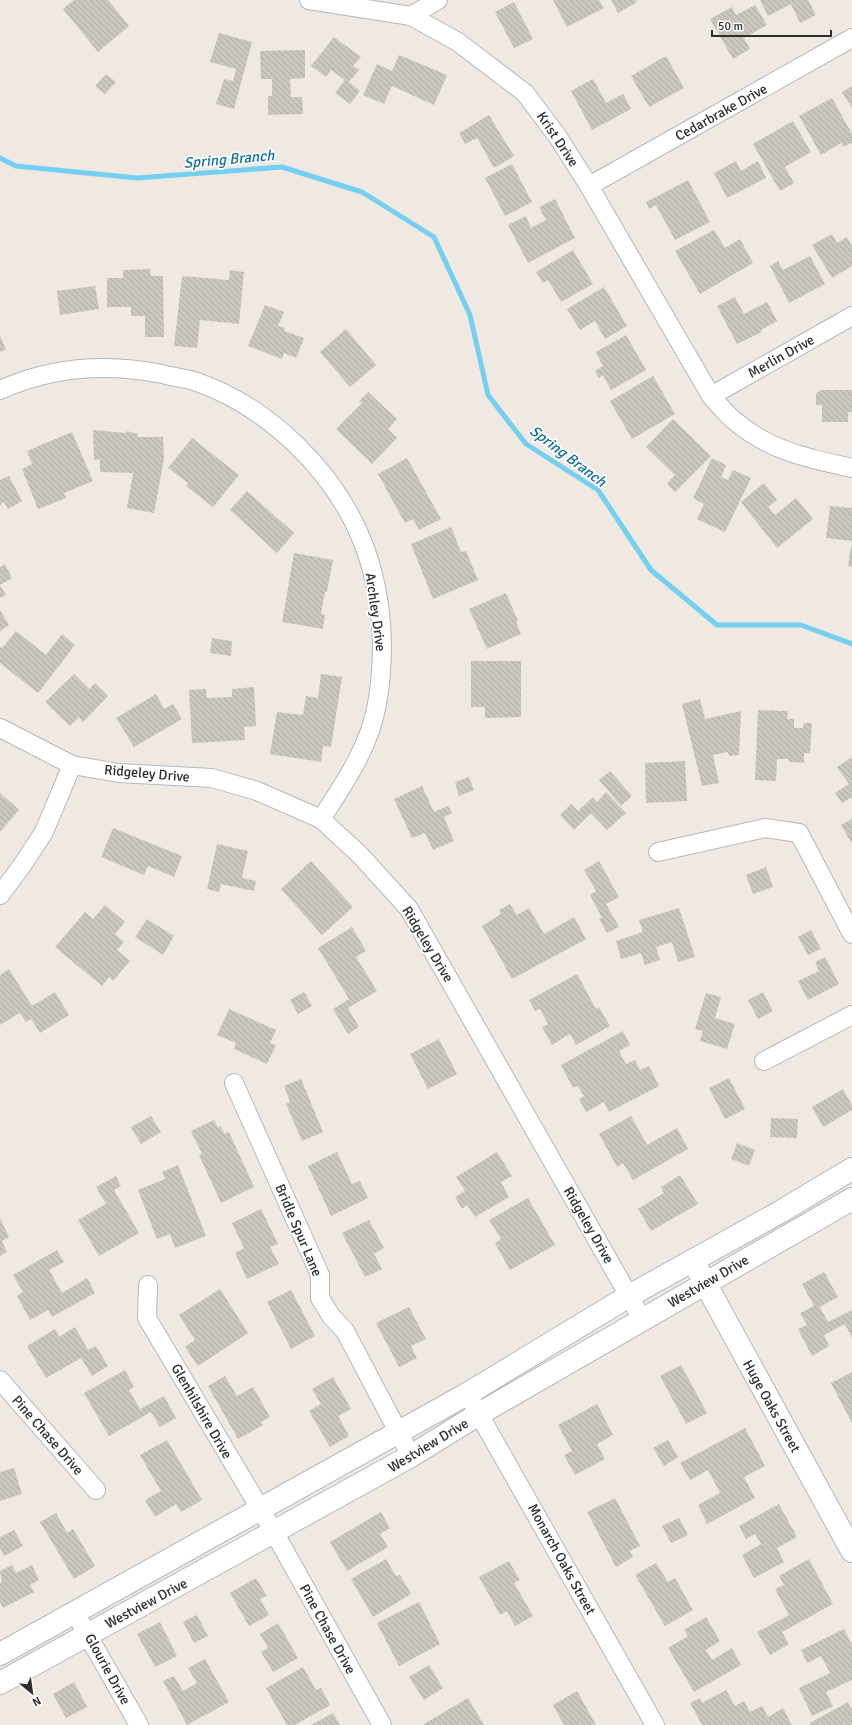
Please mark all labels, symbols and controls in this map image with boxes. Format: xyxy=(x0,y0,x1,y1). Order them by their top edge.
scale bar xyxy=(712,12,831,38)
text: 50 m xyxy=(718,19,743,34)
street label: Cedarbrake Drive xyxy=(672,80,770,145)
street label: Krist Drive xyxy=(533,108,582,170)
water label: Spring Branch xyxy=(183,146,276,172)
street label: Merlin Drive xyxy=(745,331,817,382)
water label: Spring Branch xyxy=(526,421,610,491)
street label: Archley Drive xyxy=(362,572,389,653)
street label: Ridgeley Drive xyxy=(103,761,190,786)
street label: Ridgeley Drive xyxy=(398,903,457,985)
street label: Bridle Spur Lane xyxy=(271,1181,326,1279)
street label: Ridgeley Drive xyxy=(560,1184,617,1267)
street label: Westview Drive xyxy=(665,1251,752,1312)
street label: Huge Oaks Street xyxy=(739,1357,804,1456)
street label: Glenhilshire Drive xyxy=(167,1361,236,1462)
street label: Pine Chase Drive xyxy=(8,1392,87,1479)
street label: Westview Drive xyxy=(385,1415,472,1476)
street label: Monarch Oaks Street xyxy=(524,1501,599,1618)
street label: Westview Drive xyxy=(102,1575,190,1632)
street label: Pine Chase Drive xyxy=(296,1581,359,1677)
street label: Glourie Drive xyxy=(81,1631,134,1708)
north arrow xyxy=(12,1673,52,1713)
text: N xyxy=(30,1694,43,1709)

